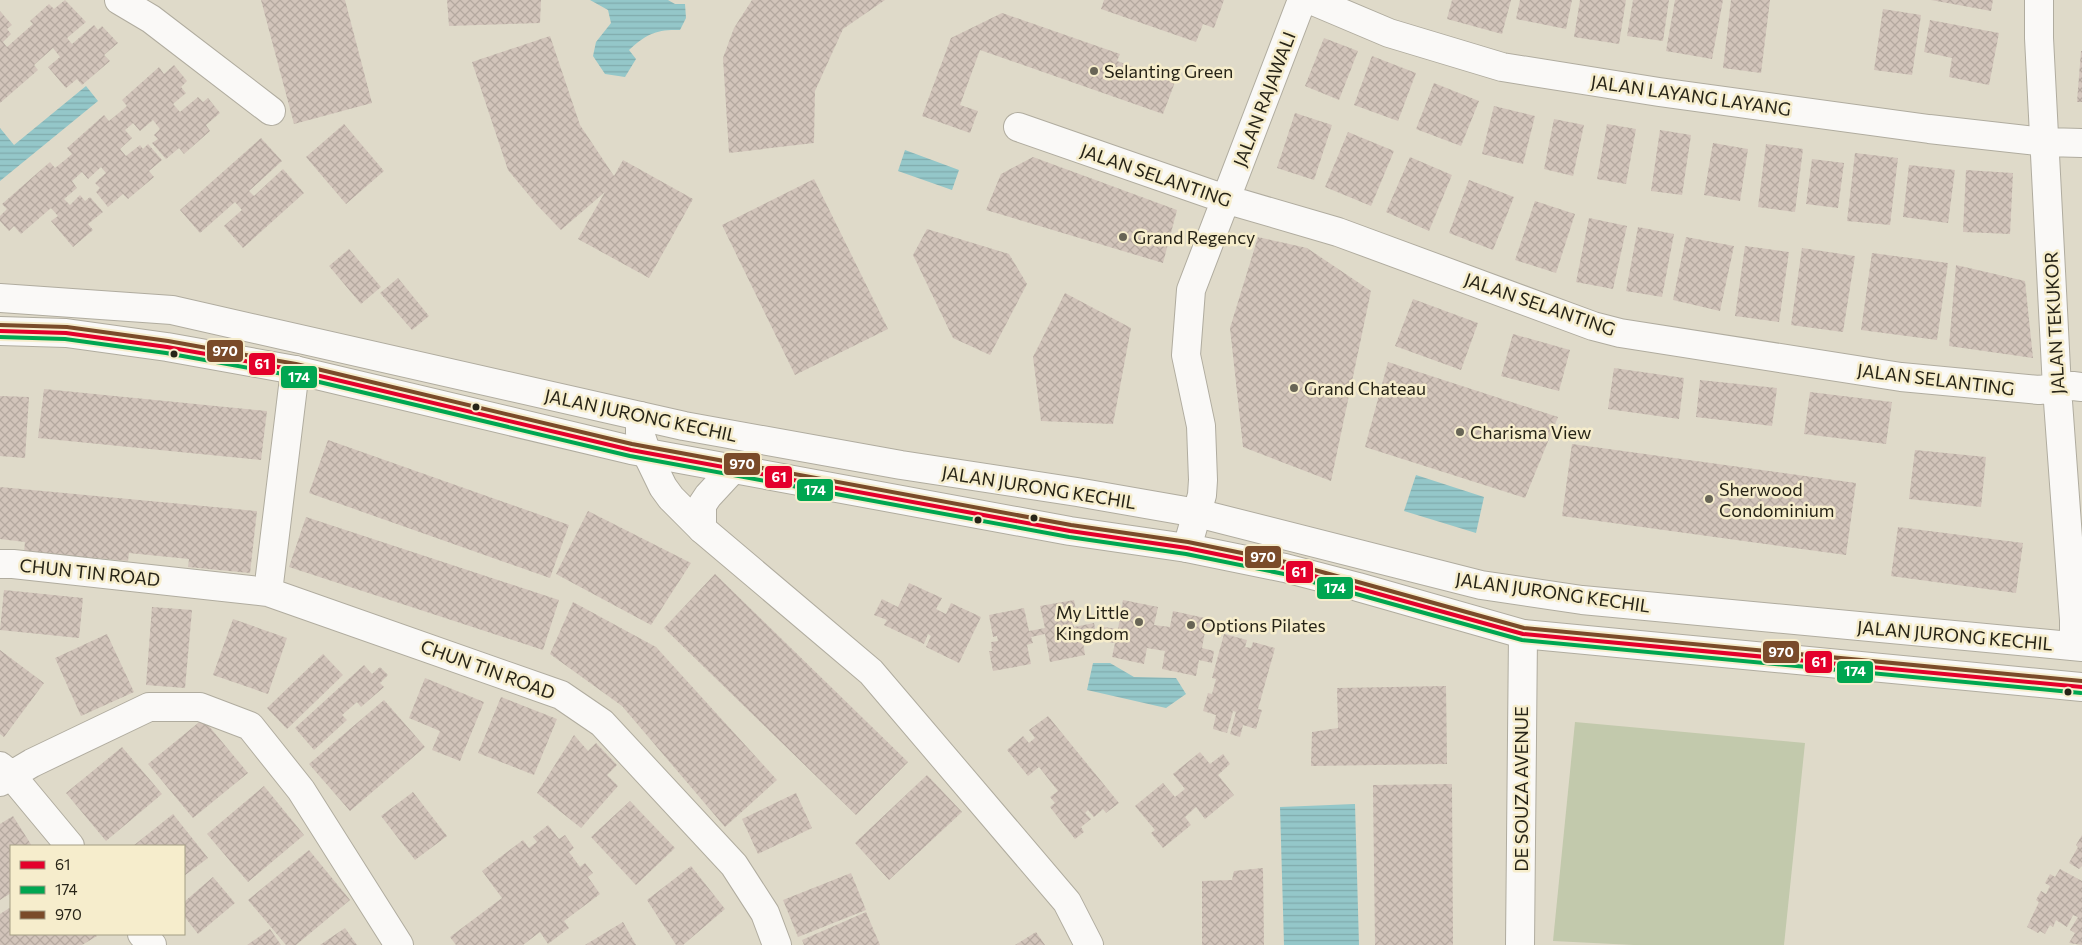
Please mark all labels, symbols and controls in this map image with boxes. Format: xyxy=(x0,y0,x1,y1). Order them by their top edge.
street label: JALAN RAJAWALI xyxy=(1228,28,1300,170)
place label: Selanting Green xyxy=(1104,60,1233,82)
marker: Selanting Green xyxy=(1088,65,1100,77)
street label: JALAN LAYANG LAYANG xyxy=(1590,70,1792,120)
street label: JALAN SELANTING xyxy=(1078,139,1234,211)
place label: Grand Regency xyxy=(1133,226,1255,248)
marker: Grand Regency xyxy=(1117,231,1129,243)
street label: JALAN TEKUKOR xyxy=(2039,251,2069,395)
street label: JALAN SELANTING xyxy=(1462,268,1618,340)
line badge: 970 xyxy=(206,339,244,363)
text: 970 xyxy=(212,342,238,359)
unlabelled marker xyxy=(169,349,179,359)
line badge: 61 xyxy=(248,352,276,376)
text: 61 xyxy=(255,355,269,372)
street label: JALAN SELANTING xyxy=(1856,358,2016,400)
line badge: 174 xyxy=(280,365,318,389)
text: 174 xyxy=(288,368,310,385)
place label: Grand Chateau xyxy=(1304,377,1426,399)
marker: Grand Chateau xyxy=(1288,382,1300,394)
street label: JALAN JURONG KECHIL xyxy=(543,384,739,446)
unlabelled marker xyxy=(471,402,481,412)
place label: Charisma View xyxy=(1470,421,1591,443)
marker: Charisma View xyxy=(1454,426,1466,438)
line badge: 970 xyxy=(723,452,761,476)
text: 970 xyxy=(729,455,755,472)
street label: JALAN JURONG KECHIL xyxy=(940,461,1138,513)
line badge: 61 xyxy=(764,465,793,489)
text: 61 xyxy=(772,468,786,485)
line badge: 174 xyxy=(796,478,834,502)
place label: Sherwood Condominium xyxy=(1719,478,1835,521)
text: 174 xyxy=(804,481,826,498)
marker: Sherwood Condominium xyxy=(1703,493,1715,505)
unlabelled marker xyxy=(1029,513,1039,523)
unlabelled marker xyxy=(973,515,983,525)
line badge: 970 xyxy=(1244,545,1282,569)
text: 970 xyxy=(1250,548,1276,565)
street label: CHUN TIN ROAD xyxy=(19,554,161,590)
line badge: 61 xyxy=(1285,560,1314,584)
text: 61 xyxy=(1292,563,1306,580)
street label: JALAN JURONG KECHIL xyxy=(1454,567,1652,617)
line badge: 174 xyxy=(1316,576,1354,600)
text: 174 xyxy=(1324,579,1346,596)
place label: My Little Kingdom xyxy=(1056,601,1129,644)
place label: Options Pilates xyxy=(1201,614,1326,636)
street label: JALAN JURONG KECHIL xyxy=(1856,615,2054,655)
marker: My Little Kingdom xyxy=(1133,616,1145,628)
marker: Options Pilates xyxy=(1185,619,1197,631)
street label: CHUN TIN ROAD xyxy=(418,635,558,703)
line badge: 970 xyxy=(1762,640,1800,664)
text: 970 xyxy=(1768,643,1794,660)
line badge: 61 xyxy=(1804,650,1833,674)
text: 61 xyxy=(1812,653,1826,670)
line badge: 174 xyxy=(1836,660,1874,684)
text: 174 xyxy=(1844,662,1866,679)
unlabelled marker xyxy=(2063,687,2073,697)
street label: DE SOUZA AVENUE xyxy=(1510,706,1532,872)
legend xyxy=(10,845,185,935)
text: 61 xyxy=(55,855,71,873)
text: 174 xyxy=(55,880,77,898)
text: 970 xyxy=(55,905,82,923)

